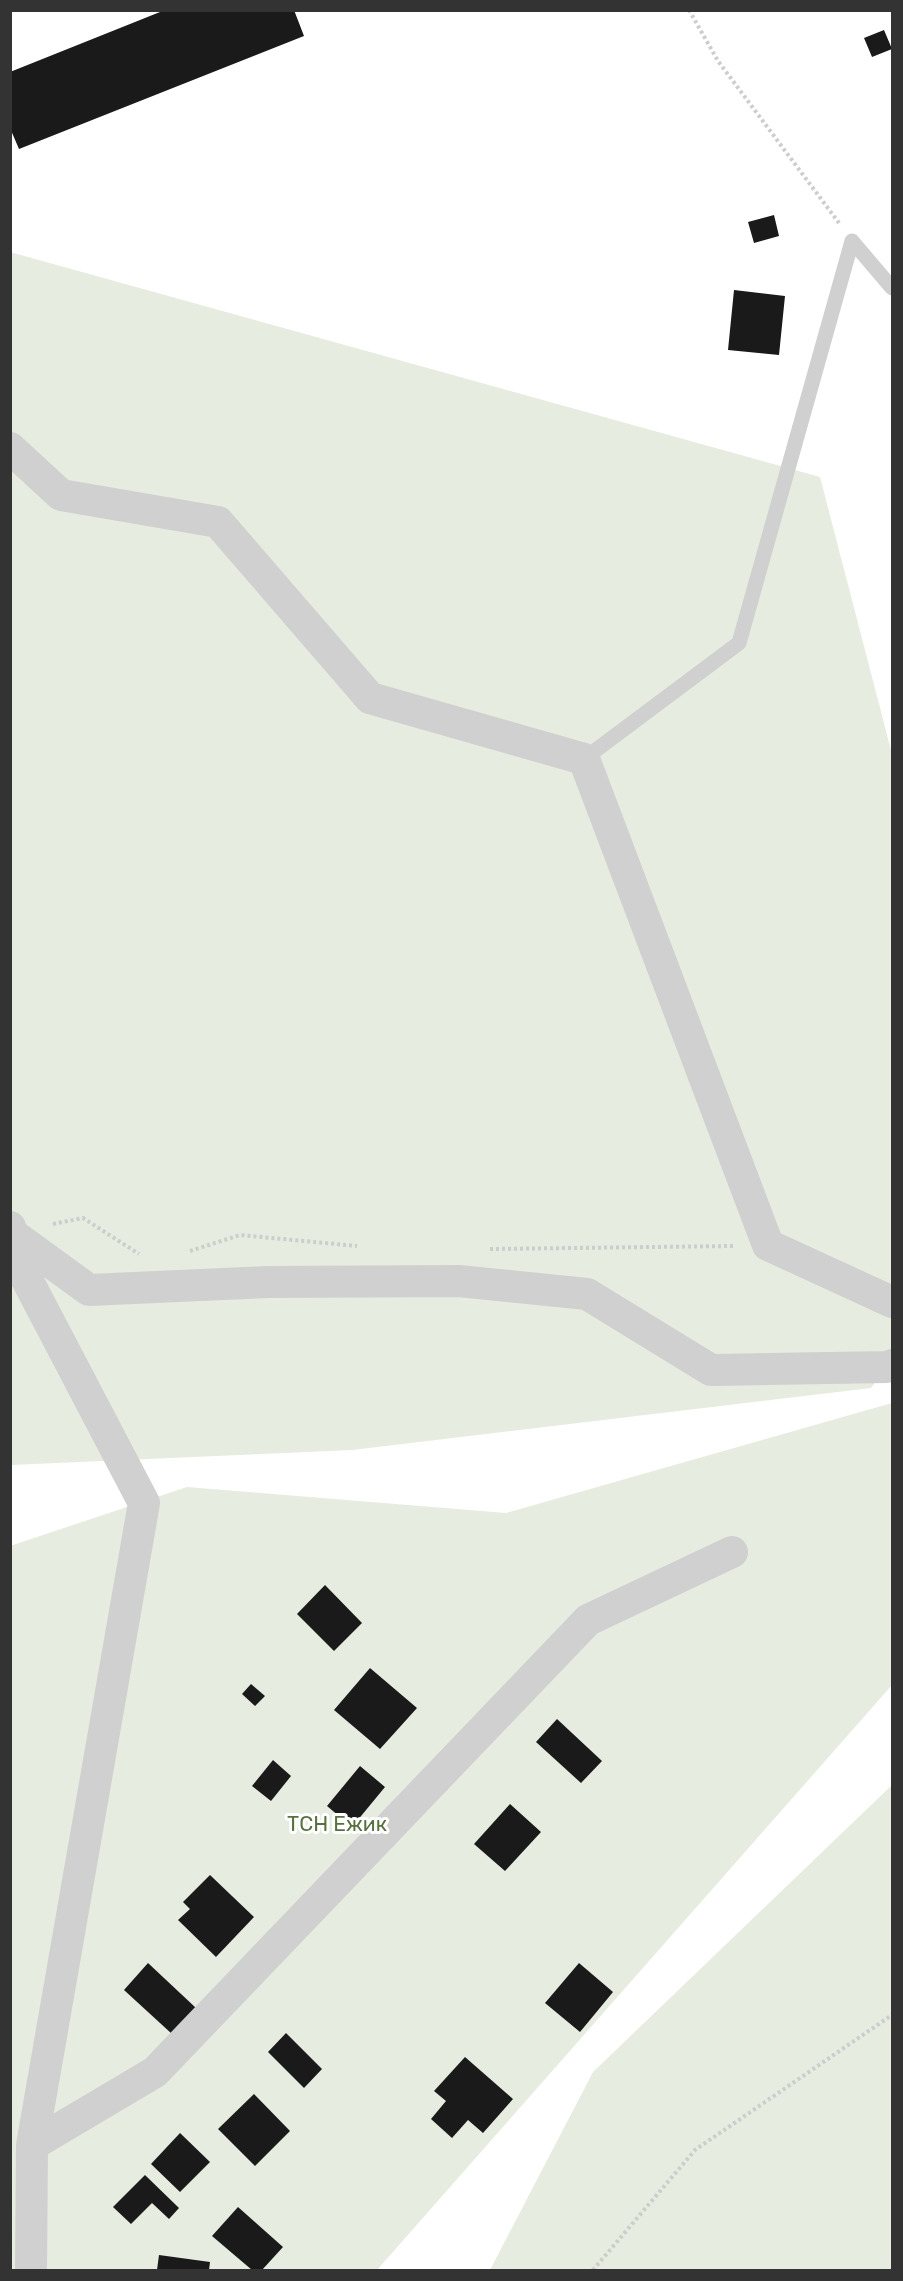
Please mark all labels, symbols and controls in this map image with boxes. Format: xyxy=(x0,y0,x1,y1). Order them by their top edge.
park label: ТСН Ежик xyxy=(287,1812,387,1838)

